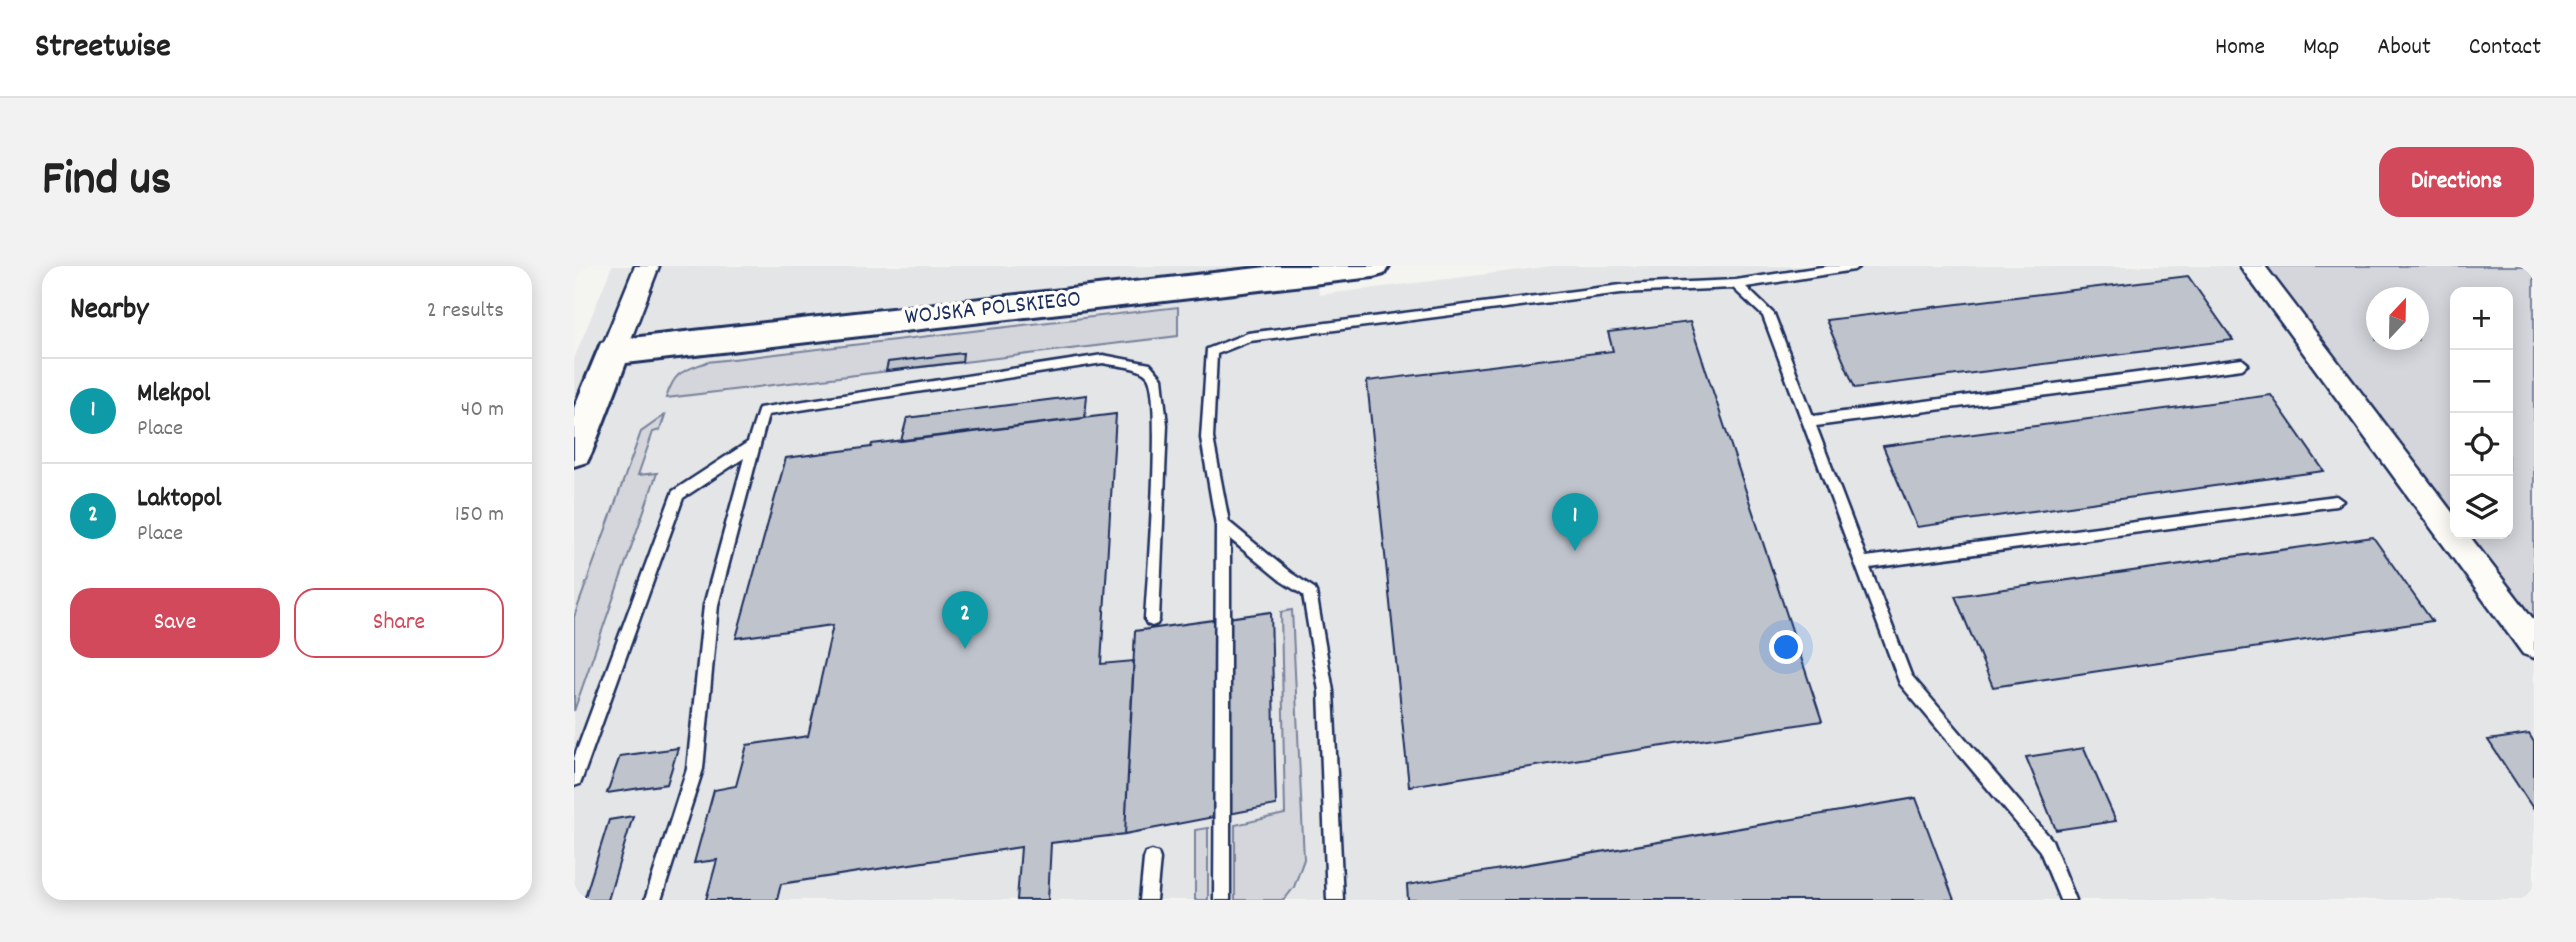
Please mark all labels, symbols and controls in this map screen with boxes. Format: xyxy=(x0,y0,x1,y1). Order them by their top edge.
text: Streetwise xyxy=(35,25,171,72)
text: Home xyxy=(2215,31,2265,65)
text: Map xyxy=(2303,31,2339,65)
text: About xyxy=(2377,31,2431,65)
text: Contact xyxy=(2469,31,2541,65)
text: Find us xyxy=(42,147,171,217)
button: Directions xyxy=(2379,147,2534,217)
street label: WOJSKA POLSKIEGO xyxy=(903,283,1083,335)
north arrow xyxy=(2366,287,2429,350)
map controls xyxy=(2450,287,2513,539)
button: + xyxy=(2450,287,2513,350)
text: Nearby xyxy=(70,290,148,333)
text: 2 results xyxy=(427,295,504,328)
button: − xyxy=(2450,350,2513,413)
text: Mlekpol xyxy=(137,376,210,413)
text: 1 xyxy=(90,394,96,427)
text: 40 m xyxy=(461,394,504,427)
text: Place xyxy=(137,413,183,446)
button: locate xyxy=(2450,413,2513,476)
button: layers xyxy=(2450,476,2513,539)
text: Laktopol xyxy=(137,481,221,518)
pin: 1 xyxy=(1552,493,1598,551)
text: 2 xyxy=(88,499,98,532)
text: 150 m xyxy=(455,499,504,532)
text: Place xyxy=(137,518,183,551)
button: Save xyxy=(70,588,280,658)
button: Share xyxy=(294,588,504,658)
pin: 2 xyxy=(942,591,988,649)
your location xyxy=(1769,630,1803,664)

